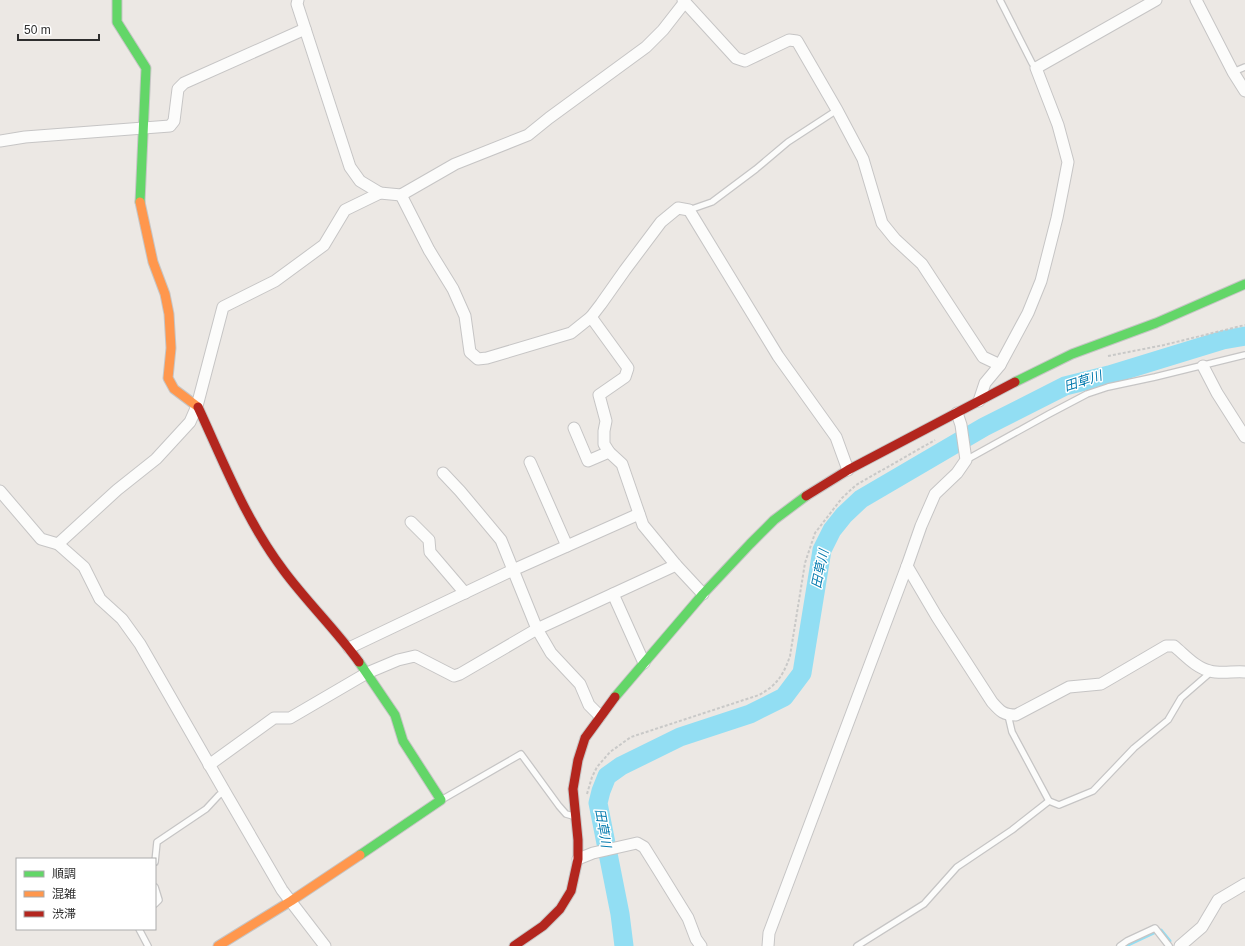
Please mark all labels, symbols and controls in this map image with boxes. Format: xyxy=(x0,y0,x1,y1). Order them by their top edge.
scale bar xyxy=(18,16,99,42)
text: 50 m xyxy=(24,23,51,37)
water label: 田草川 xyxy=(1062,367,1106,394)
water label: 田草川 xyxy=(809,546,832,590)
water label: 田草川 xyxy=(592,807,614,850)
legend xyxy=(16,858,156,930)
text: 順調 xyxy=(52,867,76,881)
text: 混雑 xyxy=(52,887,76,901)
text: 渋滞 xyxy=(52,907,76,921)

